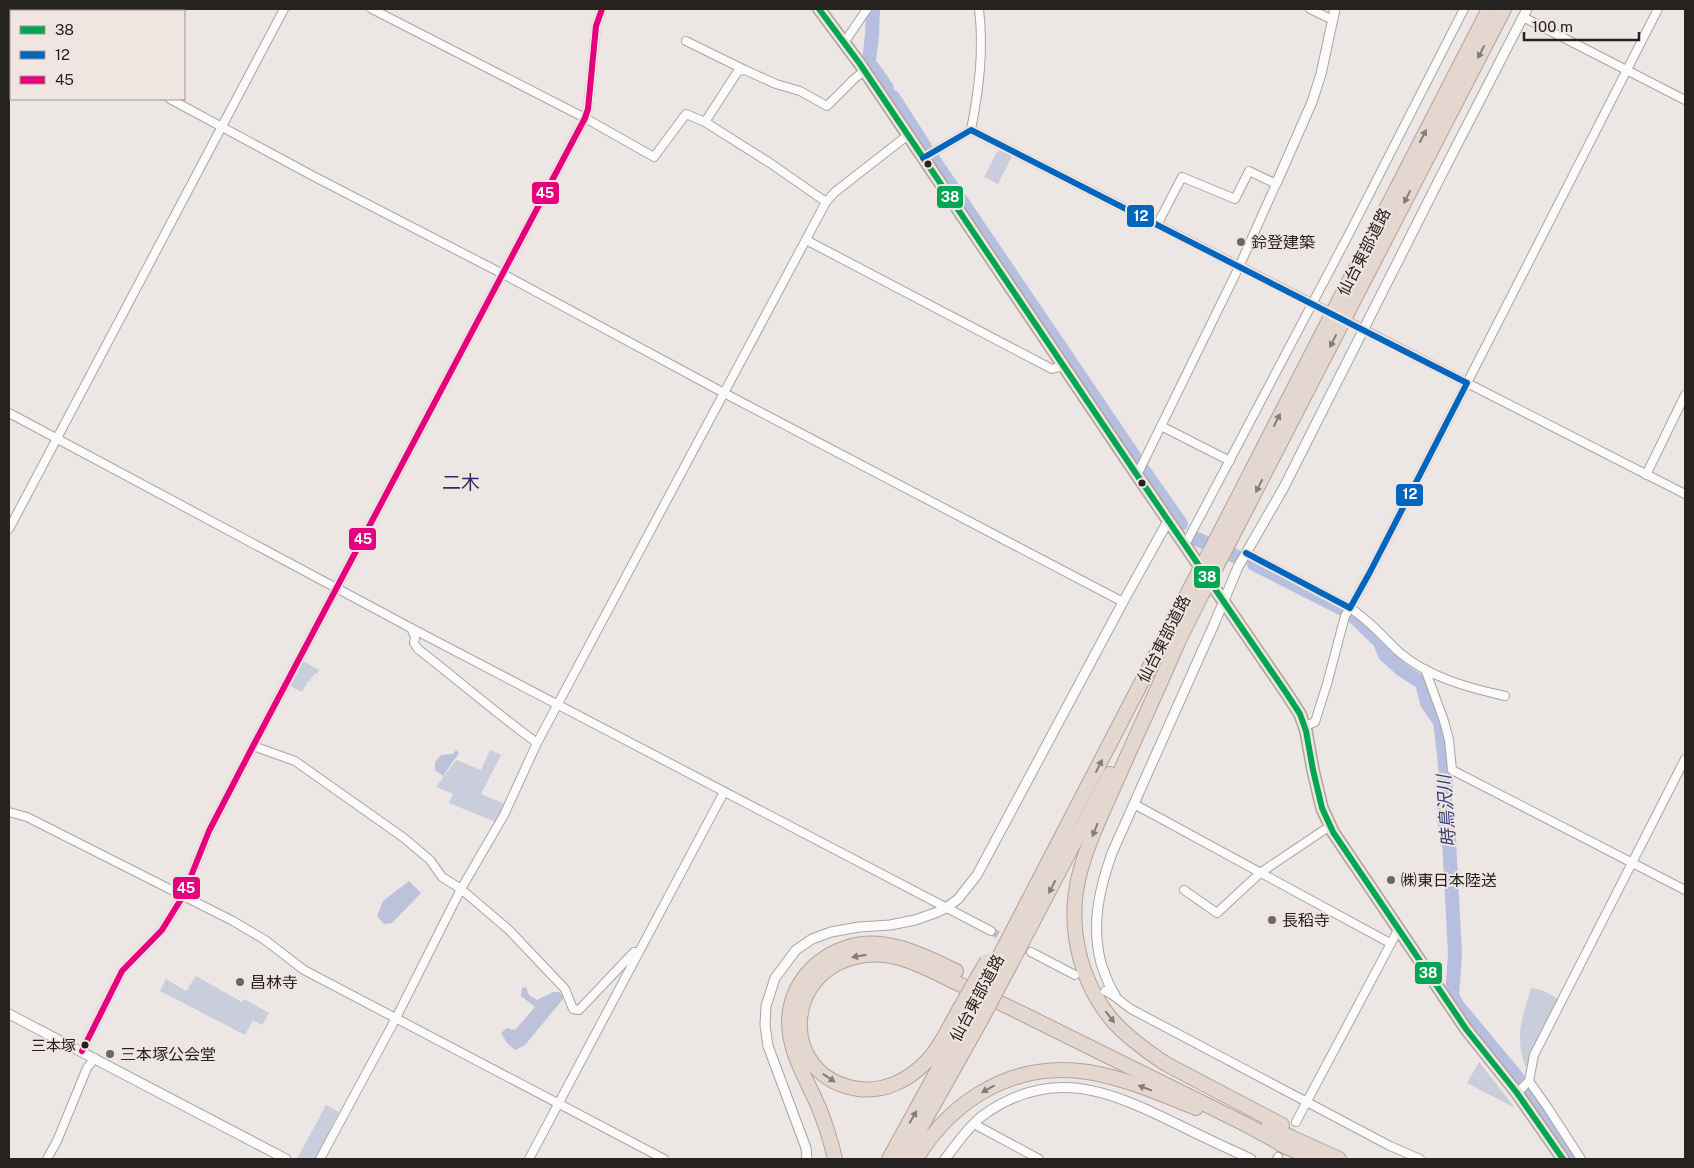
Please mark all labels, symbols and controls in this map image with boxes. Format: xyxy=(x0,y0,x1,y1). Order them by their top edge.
legend xyxy=(10,10,185,100)
scale bar xyxy=(1524,10,1639,42)
text: 100 m xyxy=(1532,18,1573,35)
text: 38 xyxy=(55,21,74,38)
one-way arrow xyxy=(1477,45,1485,59)
text: 12 xyxy=(55,46,70,63)
text: 45 xyxy=(55,71,74,88)
one-way arrow xyxy=(1419,128,1427,143)
unlabelled marker xyxy=(923,159,933,169)
line badge: 45 xyxy=(531,181,560,205)
text: 45 xyxy=(536,185,554,201)
line badge: 38 xyxy=(936,185,964,209)
text: 38 xyxy=(941,189,959,205)
one-way arrow xyxy=(1403,189,1411,204)
line badge: 12 xyxy=(1126,204,1155,228)
street label: 仙台東部道路 xyxy=(1334,205,1394,299)
text: 12 xyxy=(1134,208,1149,224)
place label: 鈴登建築 xyxy=(1251,233,1315,252)
marker: 鈴登建築 xyxy=(1235,236,1247,248)
one-way arrow xyxy=(1329,334,1337,348)
one-way arrow xyxy=(1273,413,1281,428)
district label: 二木 xyxy=(442,471,480,493)
unlabelled marker xyxy=(1137,478,1147,488)
one-way arrow xyxy=(1255,479,1263,493)
line badge: 12 xyxy=(1395,483,1424,507)
text: 12 xyxy=(1403,486,1418,502)
line badge: 45 xyxy=(348,527,377,551)
text: 45 xyxy=(354,531,372,547)
line badge: 38 xyxy=(1193,565,1221,589)
text: 38 xyxy=(1198,569,1216,585)
street label: 仙台東部道路 xyxy=(1134,592,1194,686)
one-way arrow xyxy=(1095,759,1103,774)
water label: 時鳥沢川 xyxy=(1433,772,1459,848)
one-way arrow xyxy=(1091,823,1098,838)
place label: ㈱東日本陸送 xyxy=(1401,871,1497,890)
marker: ㈱東日本陸送 xyxy=(1385,874,1397,886)
line badge: 45 xyxy=(172,876,201,900)
text: 45 xyxy=(177,880,195,896)
one-way arrow xyxy=(1048,880,1056,895)
place label: 長稻寺 xyxy=(1282,911,1330,930)
marker: 長稻寺 xyxy=(1266,914,1278,926)
street label: 仙台東部道路 xyxy=(946,951,1008,1045)
one-way arrow xyxy=(850,953,866,961)
line badge: 38 xyxy=(1414,961,1443,985)
text: 38 xyxy=(1419,965,1437,981)
place label: 昌林寺 xyxy=(250,973,298,992)
marker: 昌林寺 xyxy=(234,976,246,988)
one-way arrow xyxy=(1104,1010,1115,1023)
place label: 三本塚 xyxy=(31,1037,76,1054)
marker: 三本塚 xyxy=(80,1040,90,1050)
place label: 三本塚公会堂 xyxy=(120,1045,216,1064)
marker: 三本塚公会堂 xyxy=(104,1048,116,1060)
one-way arrow xyxy=(822,1073,835,1083)
one-way arrow xyxy=(982,1084,995,1093)
one-way arrow xyxy=(1137,1084,1152,1092)
one-way arrow xyxy=(908,1110,917,1123)

